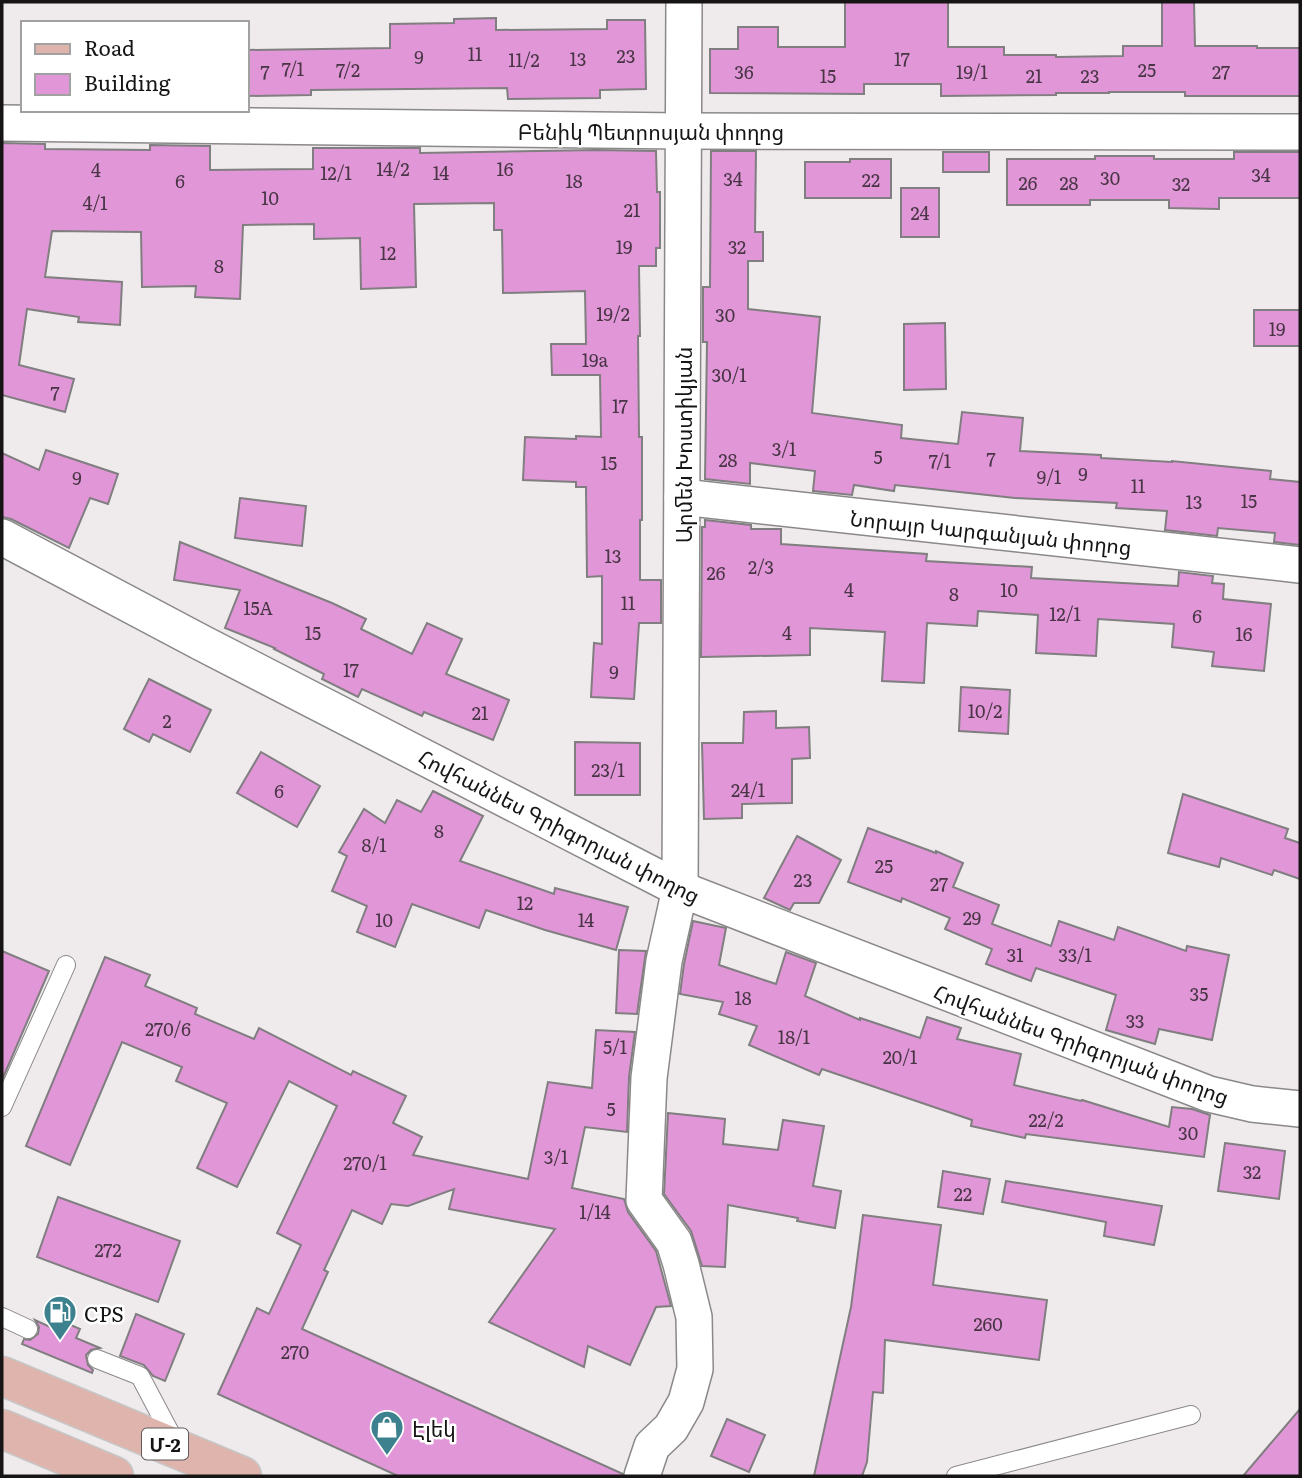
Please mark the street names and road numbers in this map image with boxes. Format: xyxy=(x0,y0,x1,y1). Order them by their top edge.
street label: Բենիկ Պետրոսյան փողոց xyxy=(518,115,784,146)
street label: Արմեն Խոստիկյան xyxy=(667,347,698,543)
street label: Նորայր Կարգանյան փողոց xyxy=(849,501,1133,561)
street label: Հովհաննես Գրիգորյան փողոց xyxy=(414,740,706,910)
street label: Հովհաննես Գրիգորյան փողոց xyxy=(930,975,1234,1111)
road number: Մ-2 xyxy=(142,1428,188,1460)

